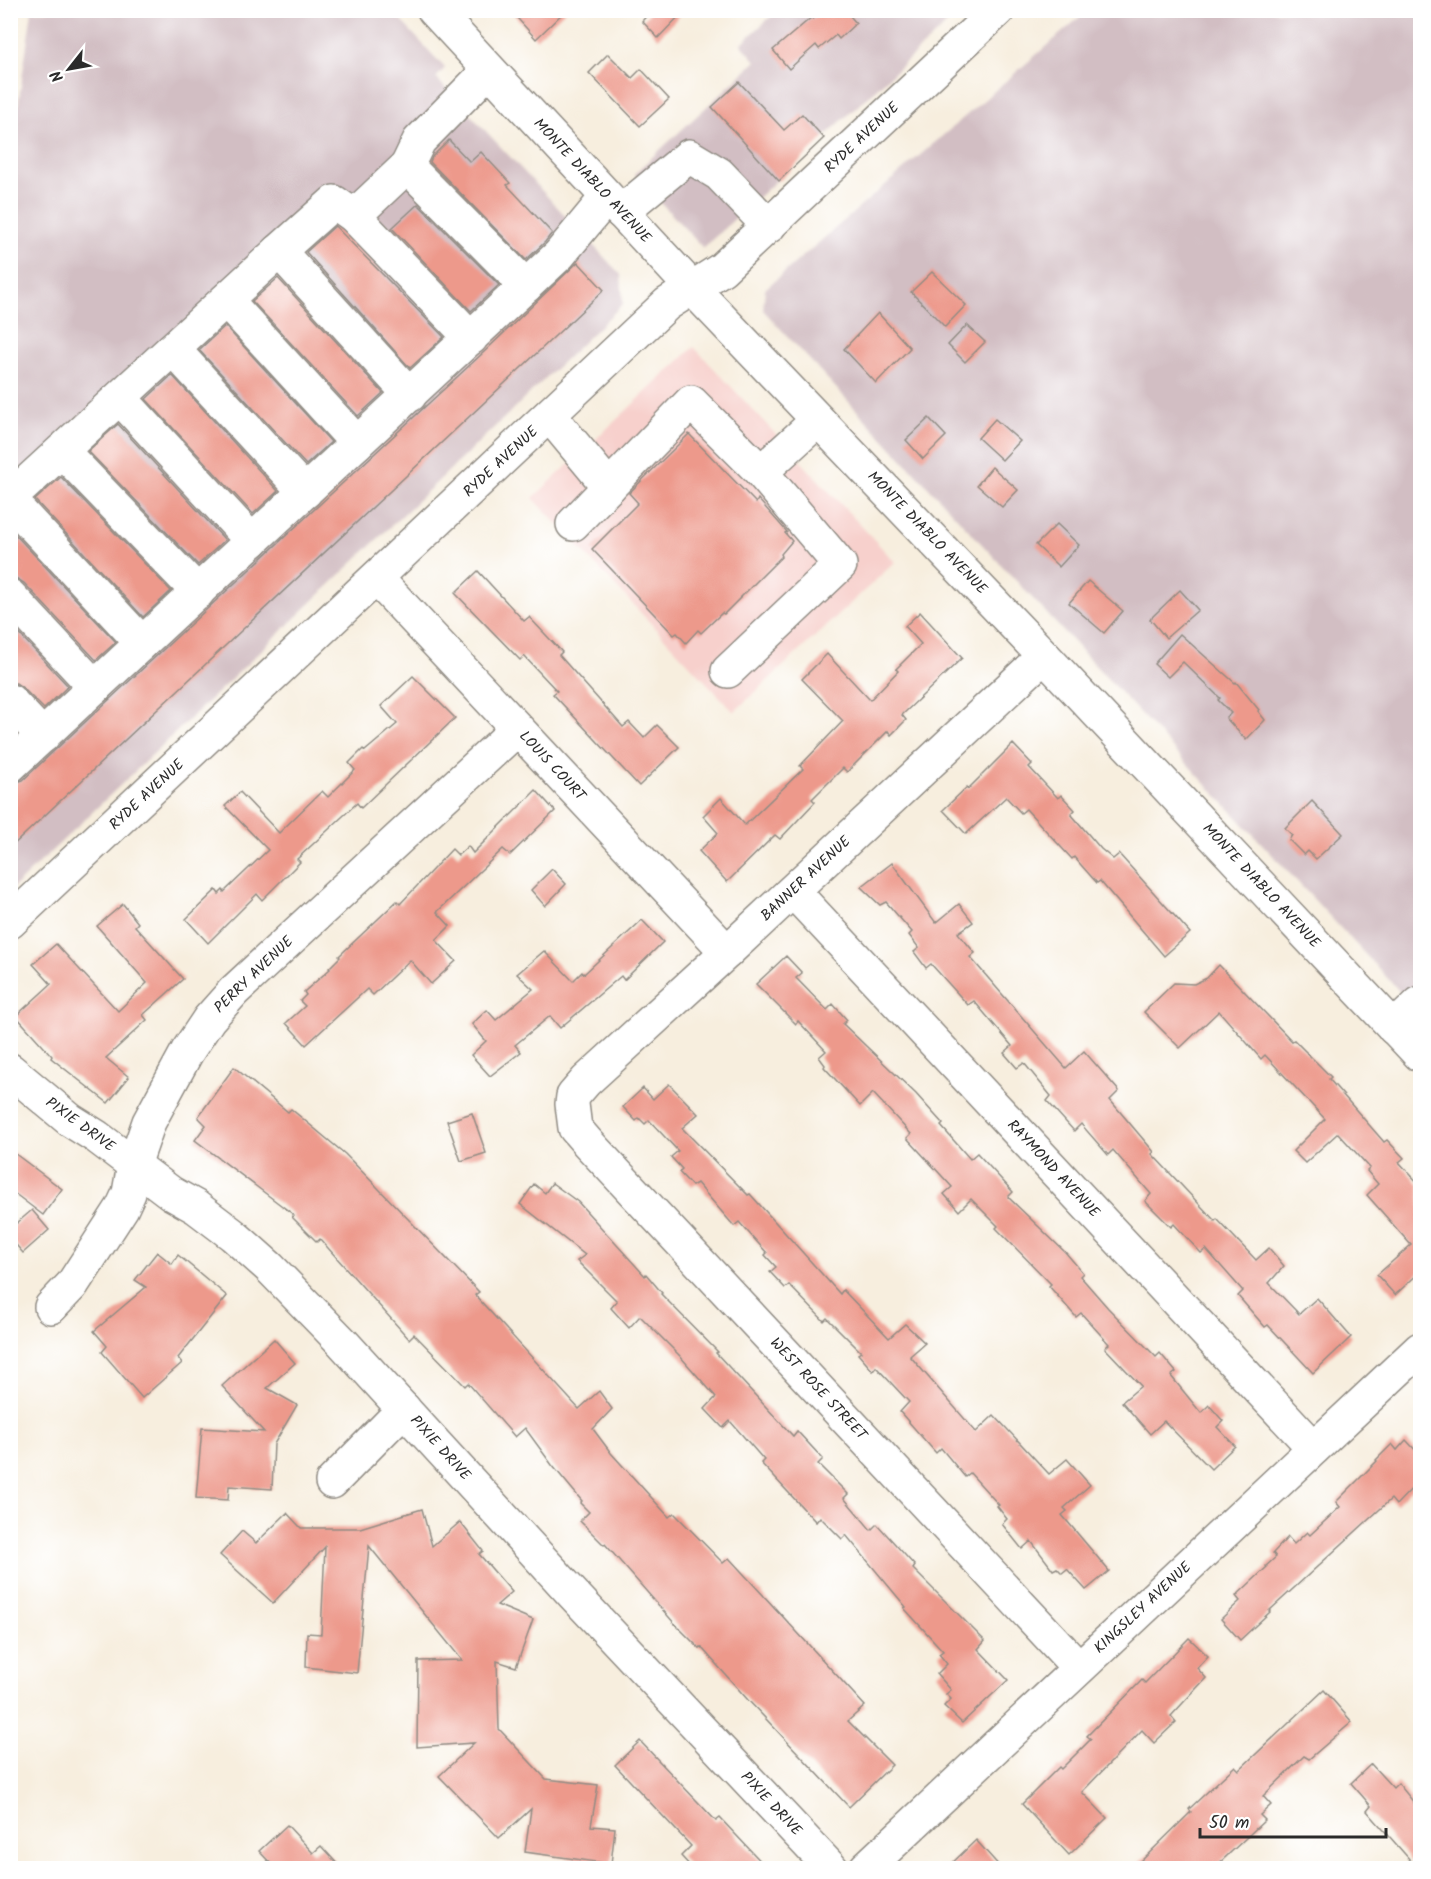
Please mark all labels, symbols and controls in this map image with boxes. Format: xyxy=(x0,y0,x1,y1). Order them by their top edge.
north arrow xyxy=(39,39,99,99)
text: N xyxy=(44,65,71,87)
street label: RYDE AVENUE xyxy=(819,96,906,179)
street label: MONTE DIABLO AVENUE xyxy=(527,113,658,250)
street label: RYDE AVENUE xyxy=(458,420,545,503)
street label: MONTE DIABLO AVENUE xyxy=(861,466,994,601)
street label: LOUIS COURT xyxy=(513,725,592,808)
street label: RYDE AVENUE xyxy=(104,753,191,836)
street label: MONTE DIABLO AVENUE xyxy=(1196,818,1327,955)
street label: BANNER AVENUE xyxy=(755,830,858,927)
street label: PERRY AVENUE xyxy=(209,930,300,1019)
street label: PIXIE DRIVE xyxy=(40,1091,121,1159)
street label: RAYMOND AVENUE xyxy=(1001,1114,1106,1225)
street label: WEST ROSE STREET xyxy=(764,1332,874,1447)
street label: PIXIE DRIVE xyxy=(404,1410,477,1487)
street label: KINGSLEY AVENUE xyxy=(1089,1555,1198,1660)
street label: PIXIE DRIVE xyxy=(734,1766,808,1843)
scale bar xyxy=(1200,1801,1386,1839)
text: 50 m xyxy=(1209,1809,1249,1838)

